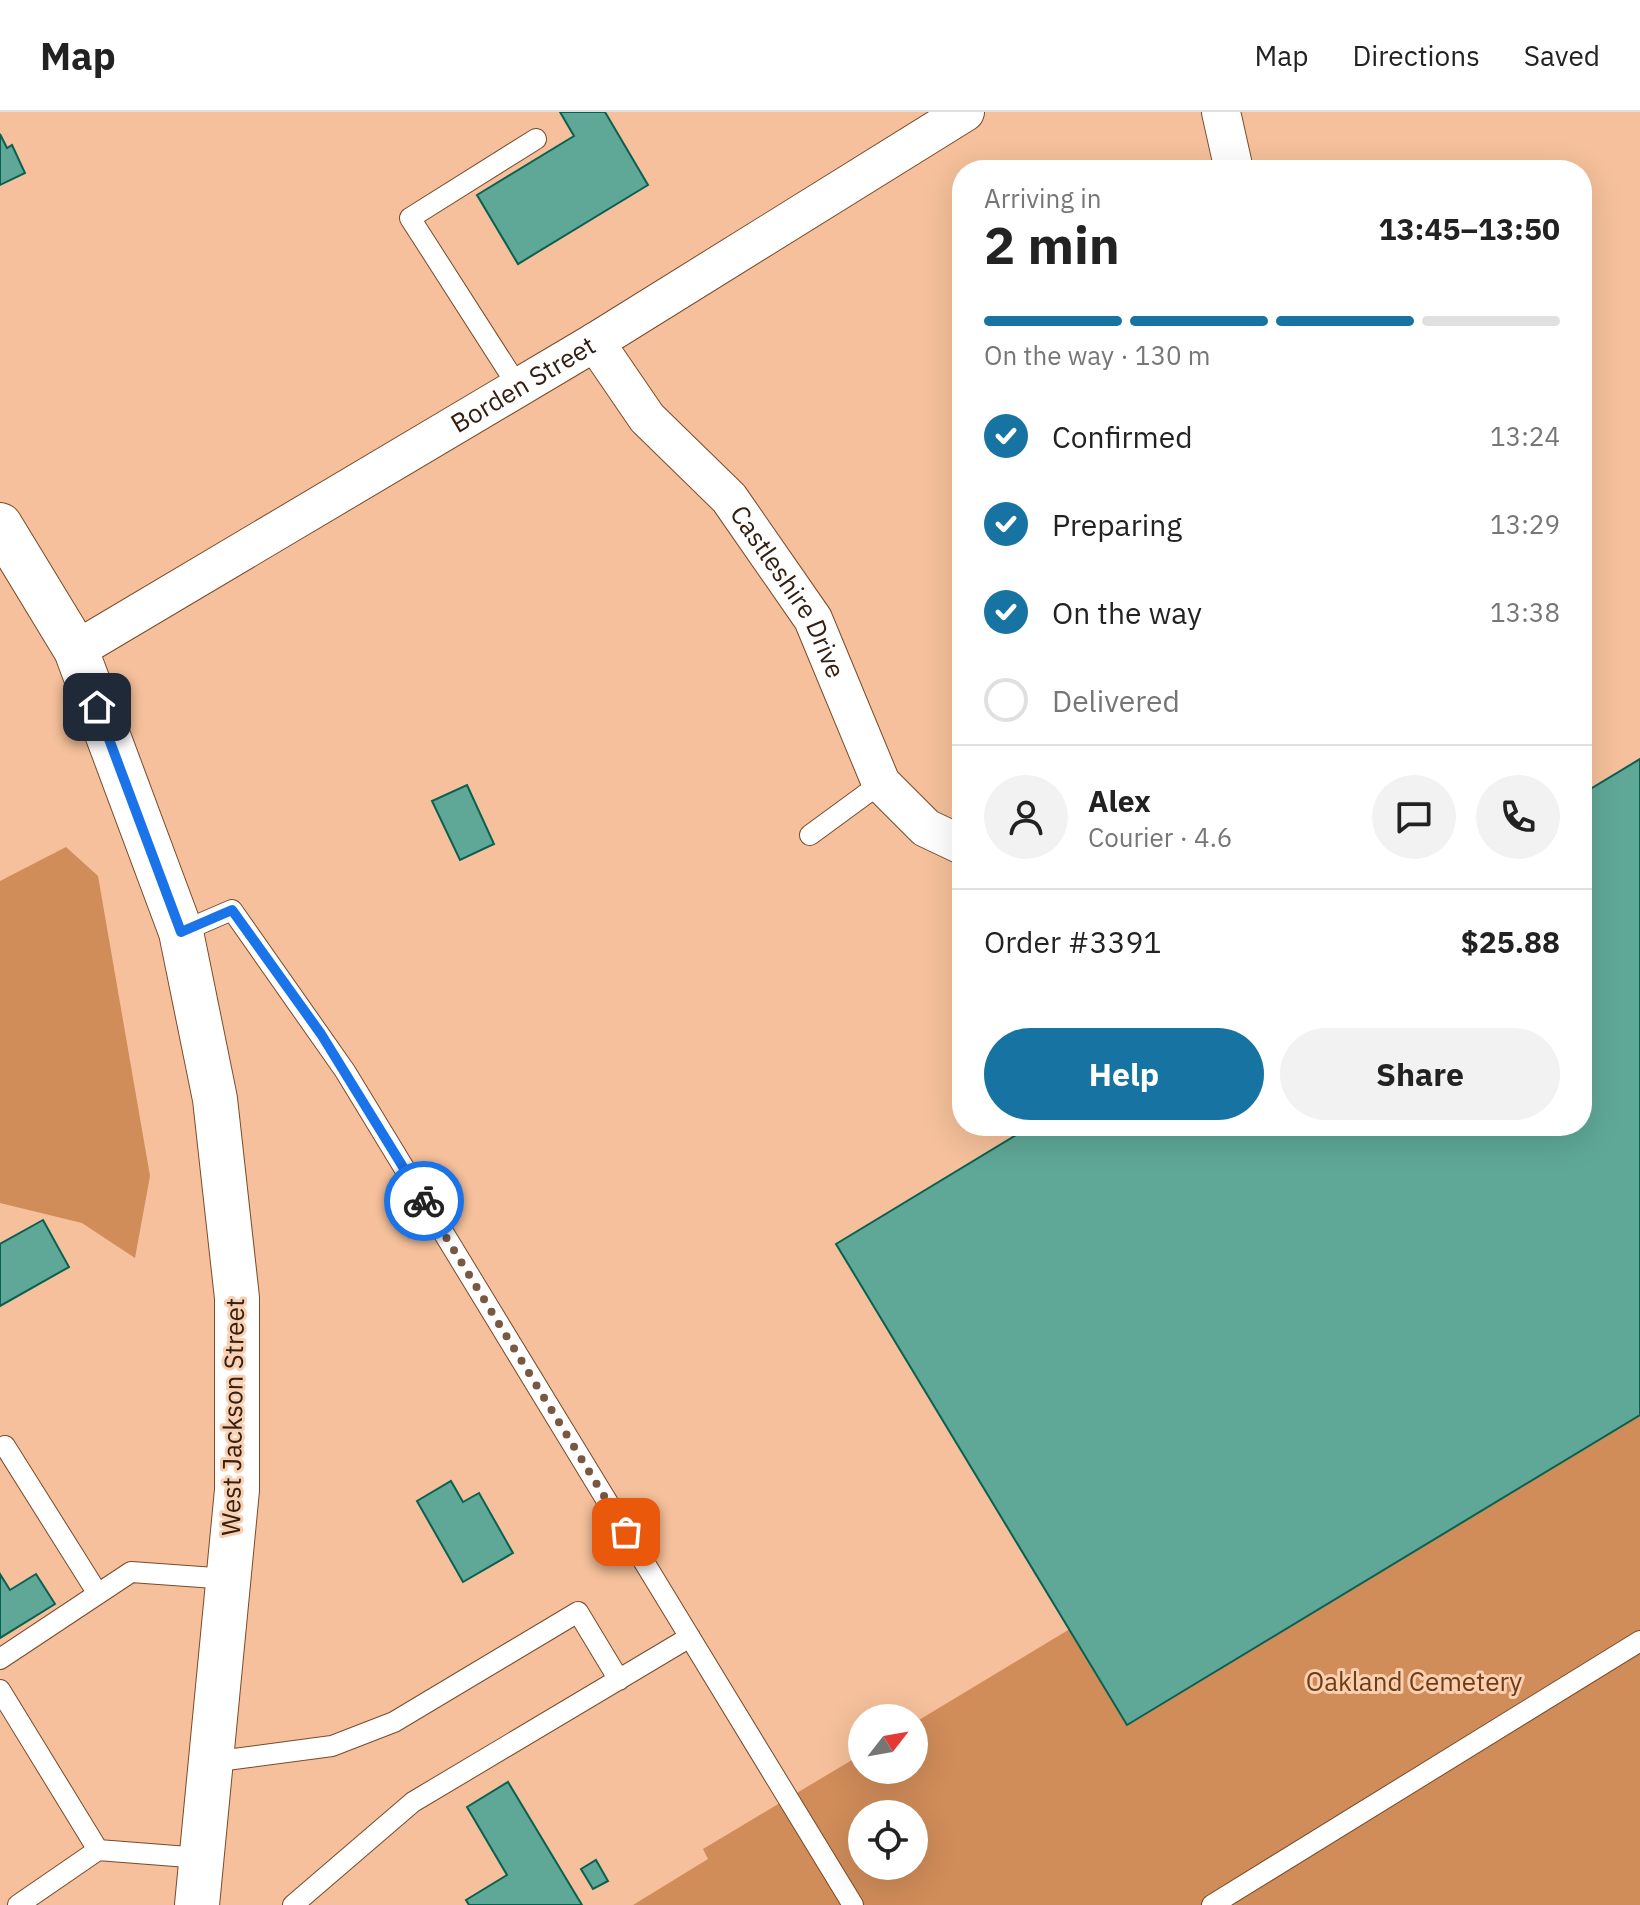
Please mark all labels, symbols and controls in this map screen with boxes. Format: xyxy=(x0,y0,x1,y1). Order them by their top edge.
text: Map xyxy=(40,31,116,80)
text: Map xyxy=(1254,37,1308,74)
text: Directions xyxy=(1352,37,1480,74)
text: Saved xyxy=(1524,37,1600,74)
text: Arriving in xyxy=(984,181,1101,215)
text: 13:45–13:50 xyxy=(1379,209,1560,248)
text: 2 min xyxy=(984,211,1120,278)
street label: Borden Street xyxy=(444,328,601,440)
text: On the way · 130 m xyxy=(984,338,1210,372)
icon: check xyxy=(984,414,1028,458)
text: Confirmed xyxy=(1052,417,1193,456)
text: 13:24 xyxy=(1490,419,1560,453)
street label: Castleshire Drive xyxy=(723,498,854,683)
icon: check xyxy=(984,502,1028,546)
text: Preparing xyxy=(1052,505,1182,544)
text: 13:29 xyxy=(1490,507,1560,541)
icon: check xyxy=(984,590,1028,634)
text: On the way xyxy=(1052,593,1202,632)
text: 13:38 xyxy=(1490,595,1560,629)
pin xyxy=(63,673,131,741)
text: Delivered xyxy=(1052,681,1180,720)
icon: home xyxy=(75,685,119,729)
button: person xyxy=(984,775,1068,859)
button: chat xyxy=(1372,775,1456,859)
button: phone xyxy=(1476,775,1560,859)
text: Alex xyxy=(1088,781,1151,820)
text: Courier · 4.6 xyxy=(1088,820,1232,854)
text: Order #3391 xyxy=(984,922,1161,961)
text: $25.88 xyxy=(1461,922,1560,961)
button: Help xyxy=(984,1028,1264,1120)
button: Share xyxy=(1280,1028,1560,1120)
courier xyxy=(384,1161,464,1241)
icon: bike xyxy=(402,1179,446,1223)
street label: West Jackson Street xyxy=(213,1298,251,1536)
pin xyxy=(592,1498,660,1566)
icon: bag xyxy=(604,1510,648,1554)
park label: Oakland Cemetery xyxy=(1306,1664,1522,1698)
north arrow xyxy=(848,1704,928,1784)
map controls xyxy=(848,1704,928,1880)
button: locate xyxy=(848,1800,928,1880)

